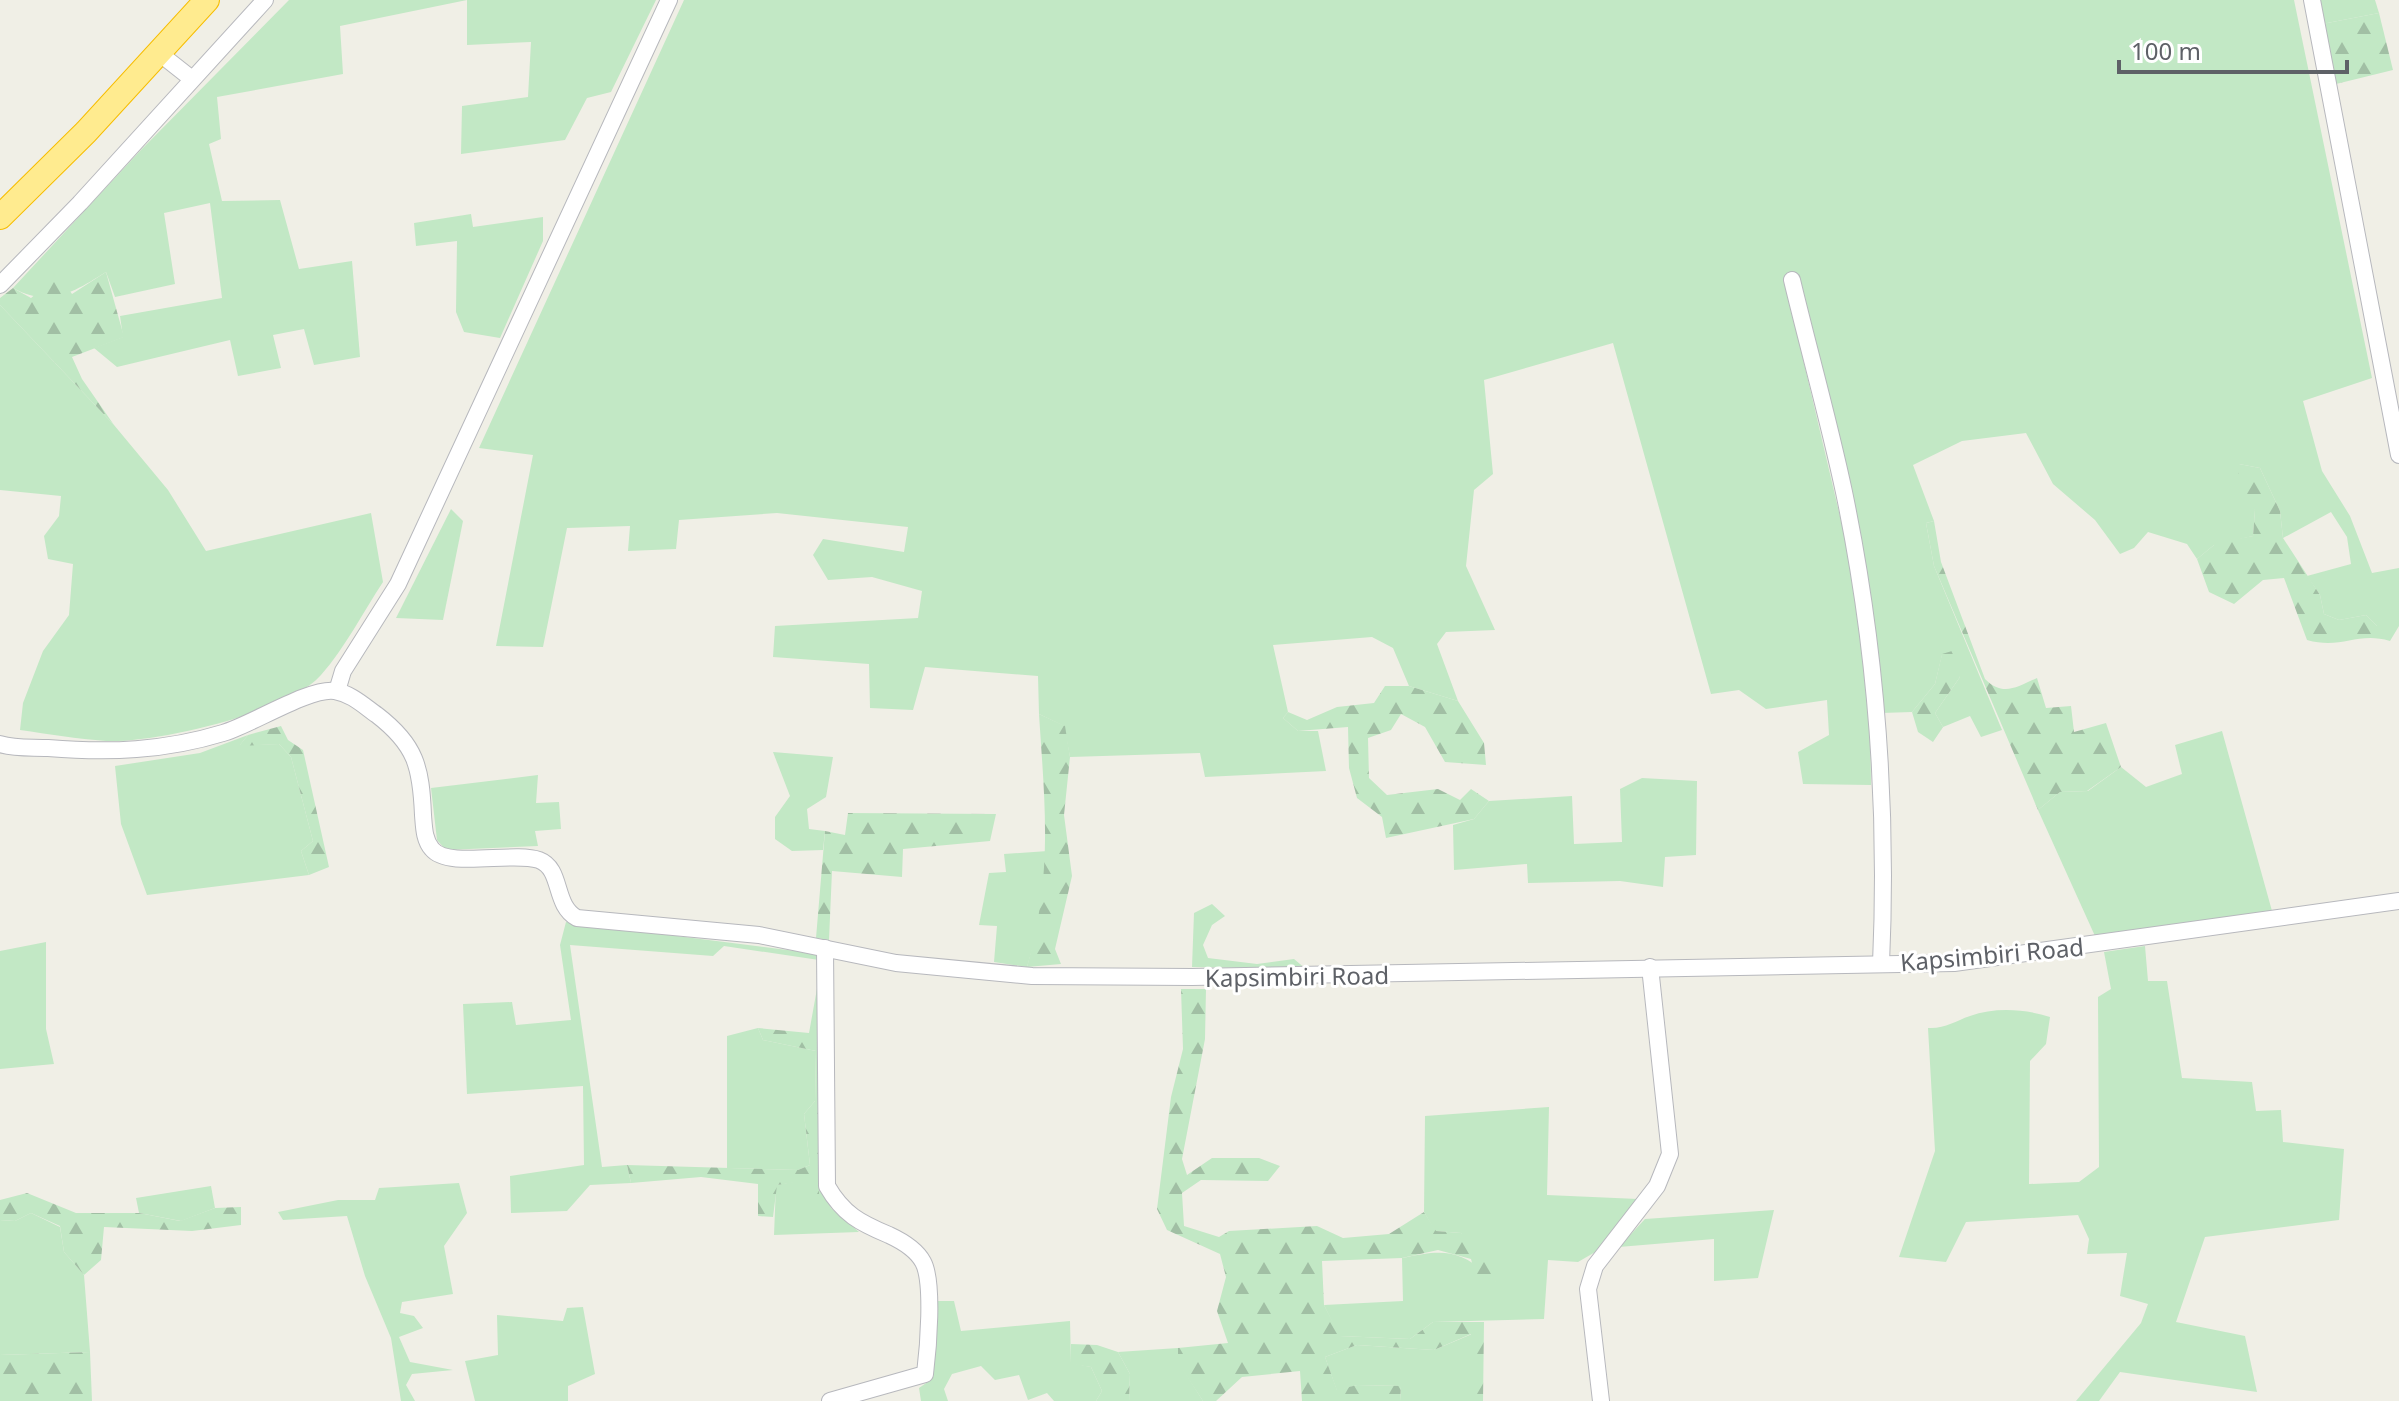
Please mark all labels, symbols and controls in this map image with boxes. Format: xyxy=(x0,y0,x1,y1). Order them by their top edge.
scale bar xyxy=(2119,24,2347,74)
text: 100 m xyxy=(2131,34,2201,67)
street label: Kapsimbiri Road xyxy=(1899,930,2085,978)
street label: Kapsimbiri Road xyxy=(1205,958,1389,994)

